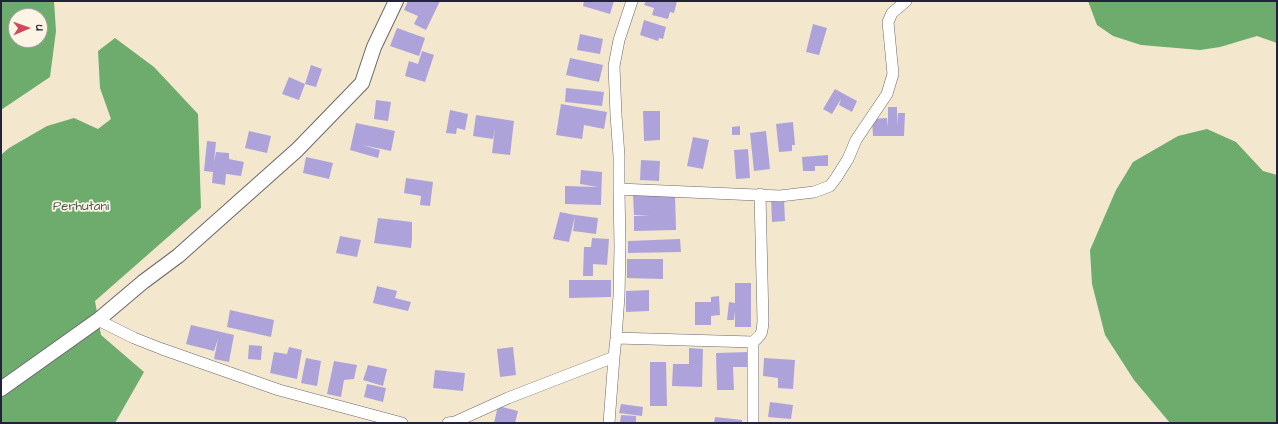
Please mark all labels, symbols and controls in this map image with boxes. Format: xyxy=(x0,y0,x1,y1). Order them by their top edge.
north arrow xyxy=(8,8,48,48)
text: U xyxy=(32,24,47,31)
park label: Perhutani xyxy=(53,199,109,215)

